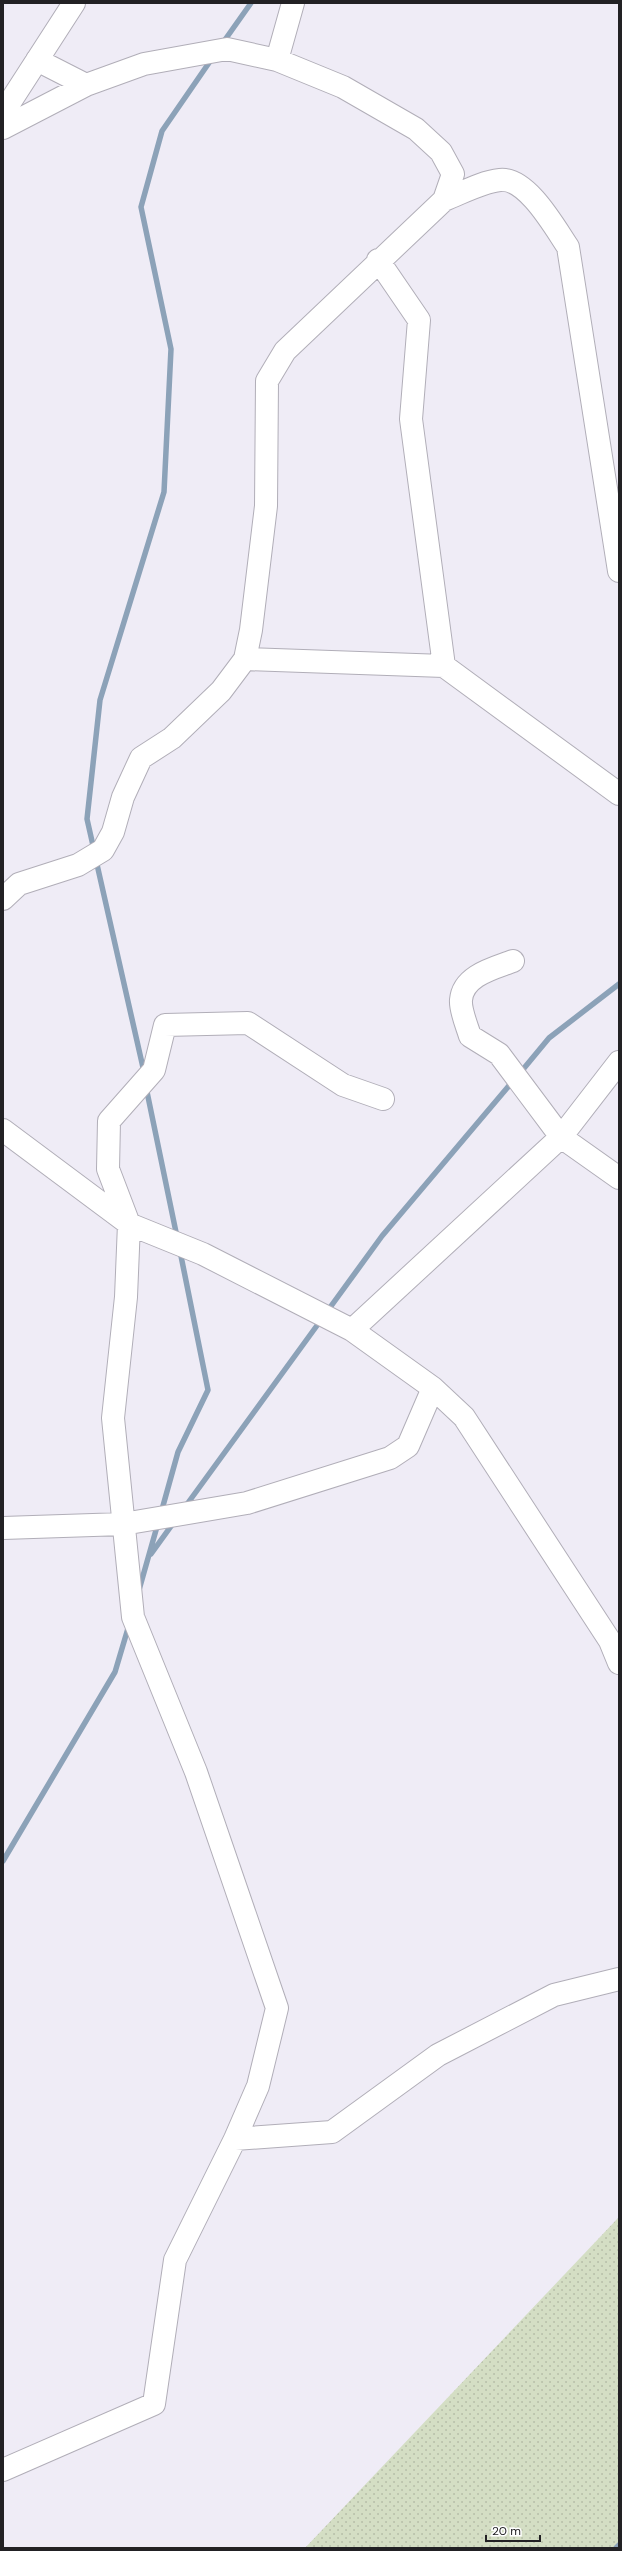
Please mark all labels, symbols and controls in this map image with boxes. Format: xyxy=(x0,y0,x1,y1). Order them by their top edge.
scale bar xyxy=(486,2517,540,2543)
text: 20 m xyxy=(492,2523,521,2539)

